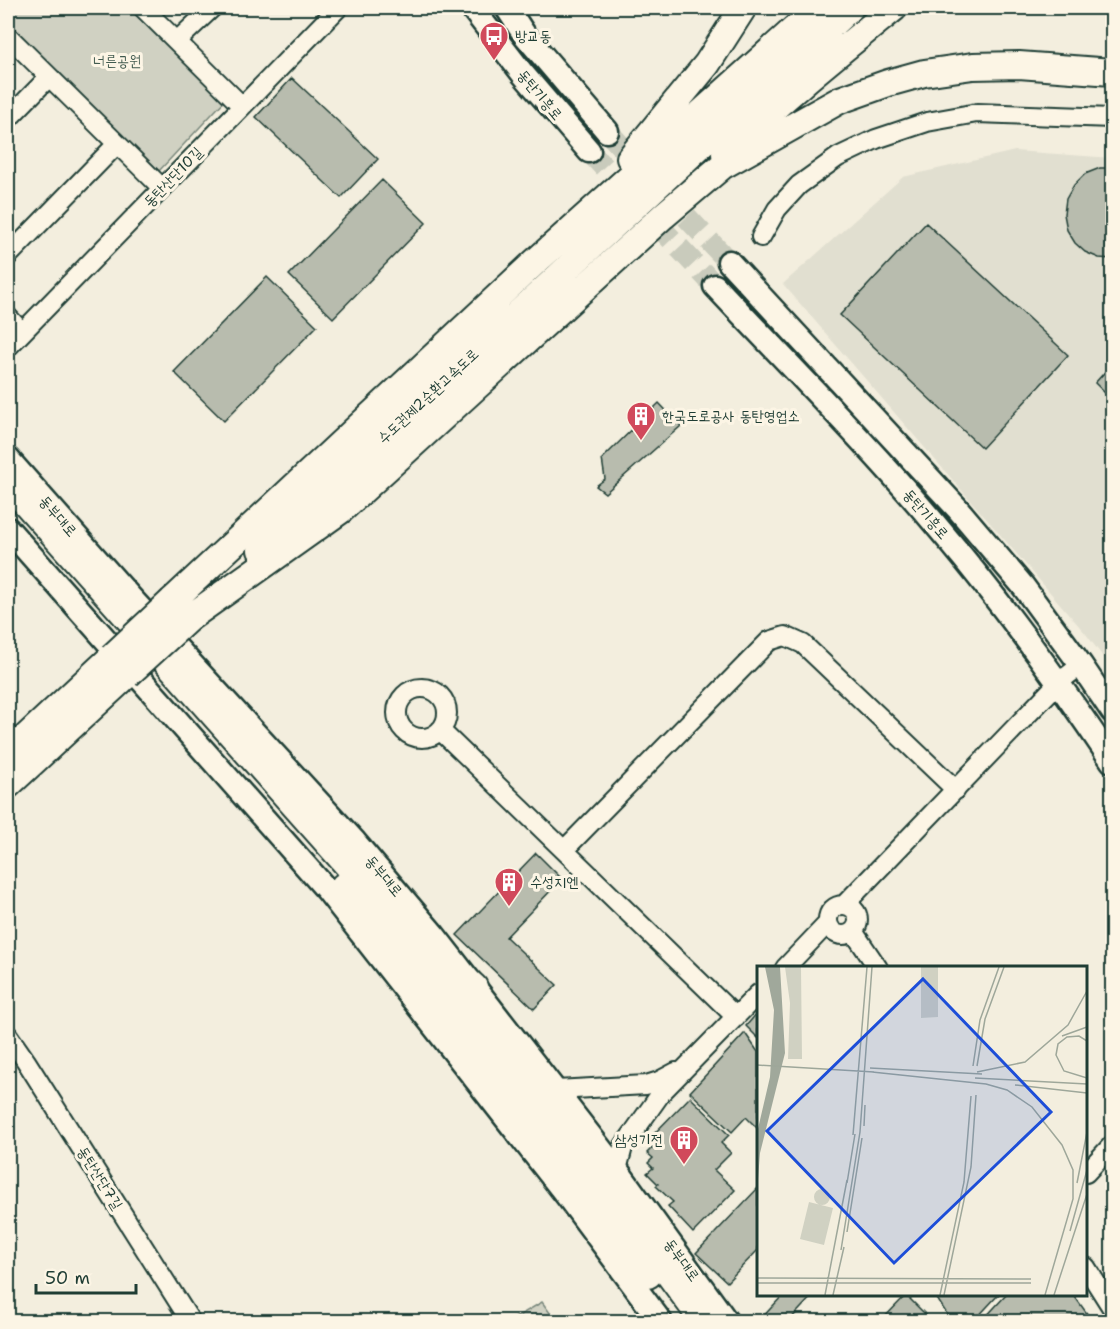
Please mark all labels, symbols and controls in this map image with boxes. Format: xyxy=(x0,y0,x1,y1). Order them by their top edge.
bus stop icon: 방교동 xyxy=(478,20,510,62)
place label: 방교동 xyxy=(515,26,551,46)
park label: 너른공원 xyxy=(93,51,141,71)
street label: 동탄기흥로 xyxy=(513,65,567,125)
street label: 동탄산단10길 xyxy=(139,142,207,212)
street label: 수도권제2순환고속도로 xyxy=(373,344,483,448)
building icon: 한국도로공사 동탄영업소 xyxy=(625,400,657,442)
place label: 한국도로공사 동탄영업소 xyxy=(662,406,800,426)
street label: 동탄기흥로 xyxy=(899,485,953,543)
street label: 동부대로 xyxy=(35,491,81,541)
street label: 동부대로 xyxy=(361,851,407,901)
building icon: 수성지엔 xyxy=(493,866,525,908)
place label: 수성지엔 xyxy=(530,872,578,892)
inset map xyxy=(757,966,1087,1296)
building icon: 삼성기전 xyxy=(668,1124,700,1166)
place label: 삼성기전 xyxy=(615,1130,663,1150)
street label: 동탄산단7길 xyxy=(73,1143,127,1213)
street label: 동부대로 xyxy=(660,1235,704,1285)
scale bar xyxy=(36,1257,136,1295)
text: 50 m xyxy=(45,1266,90,1290)

